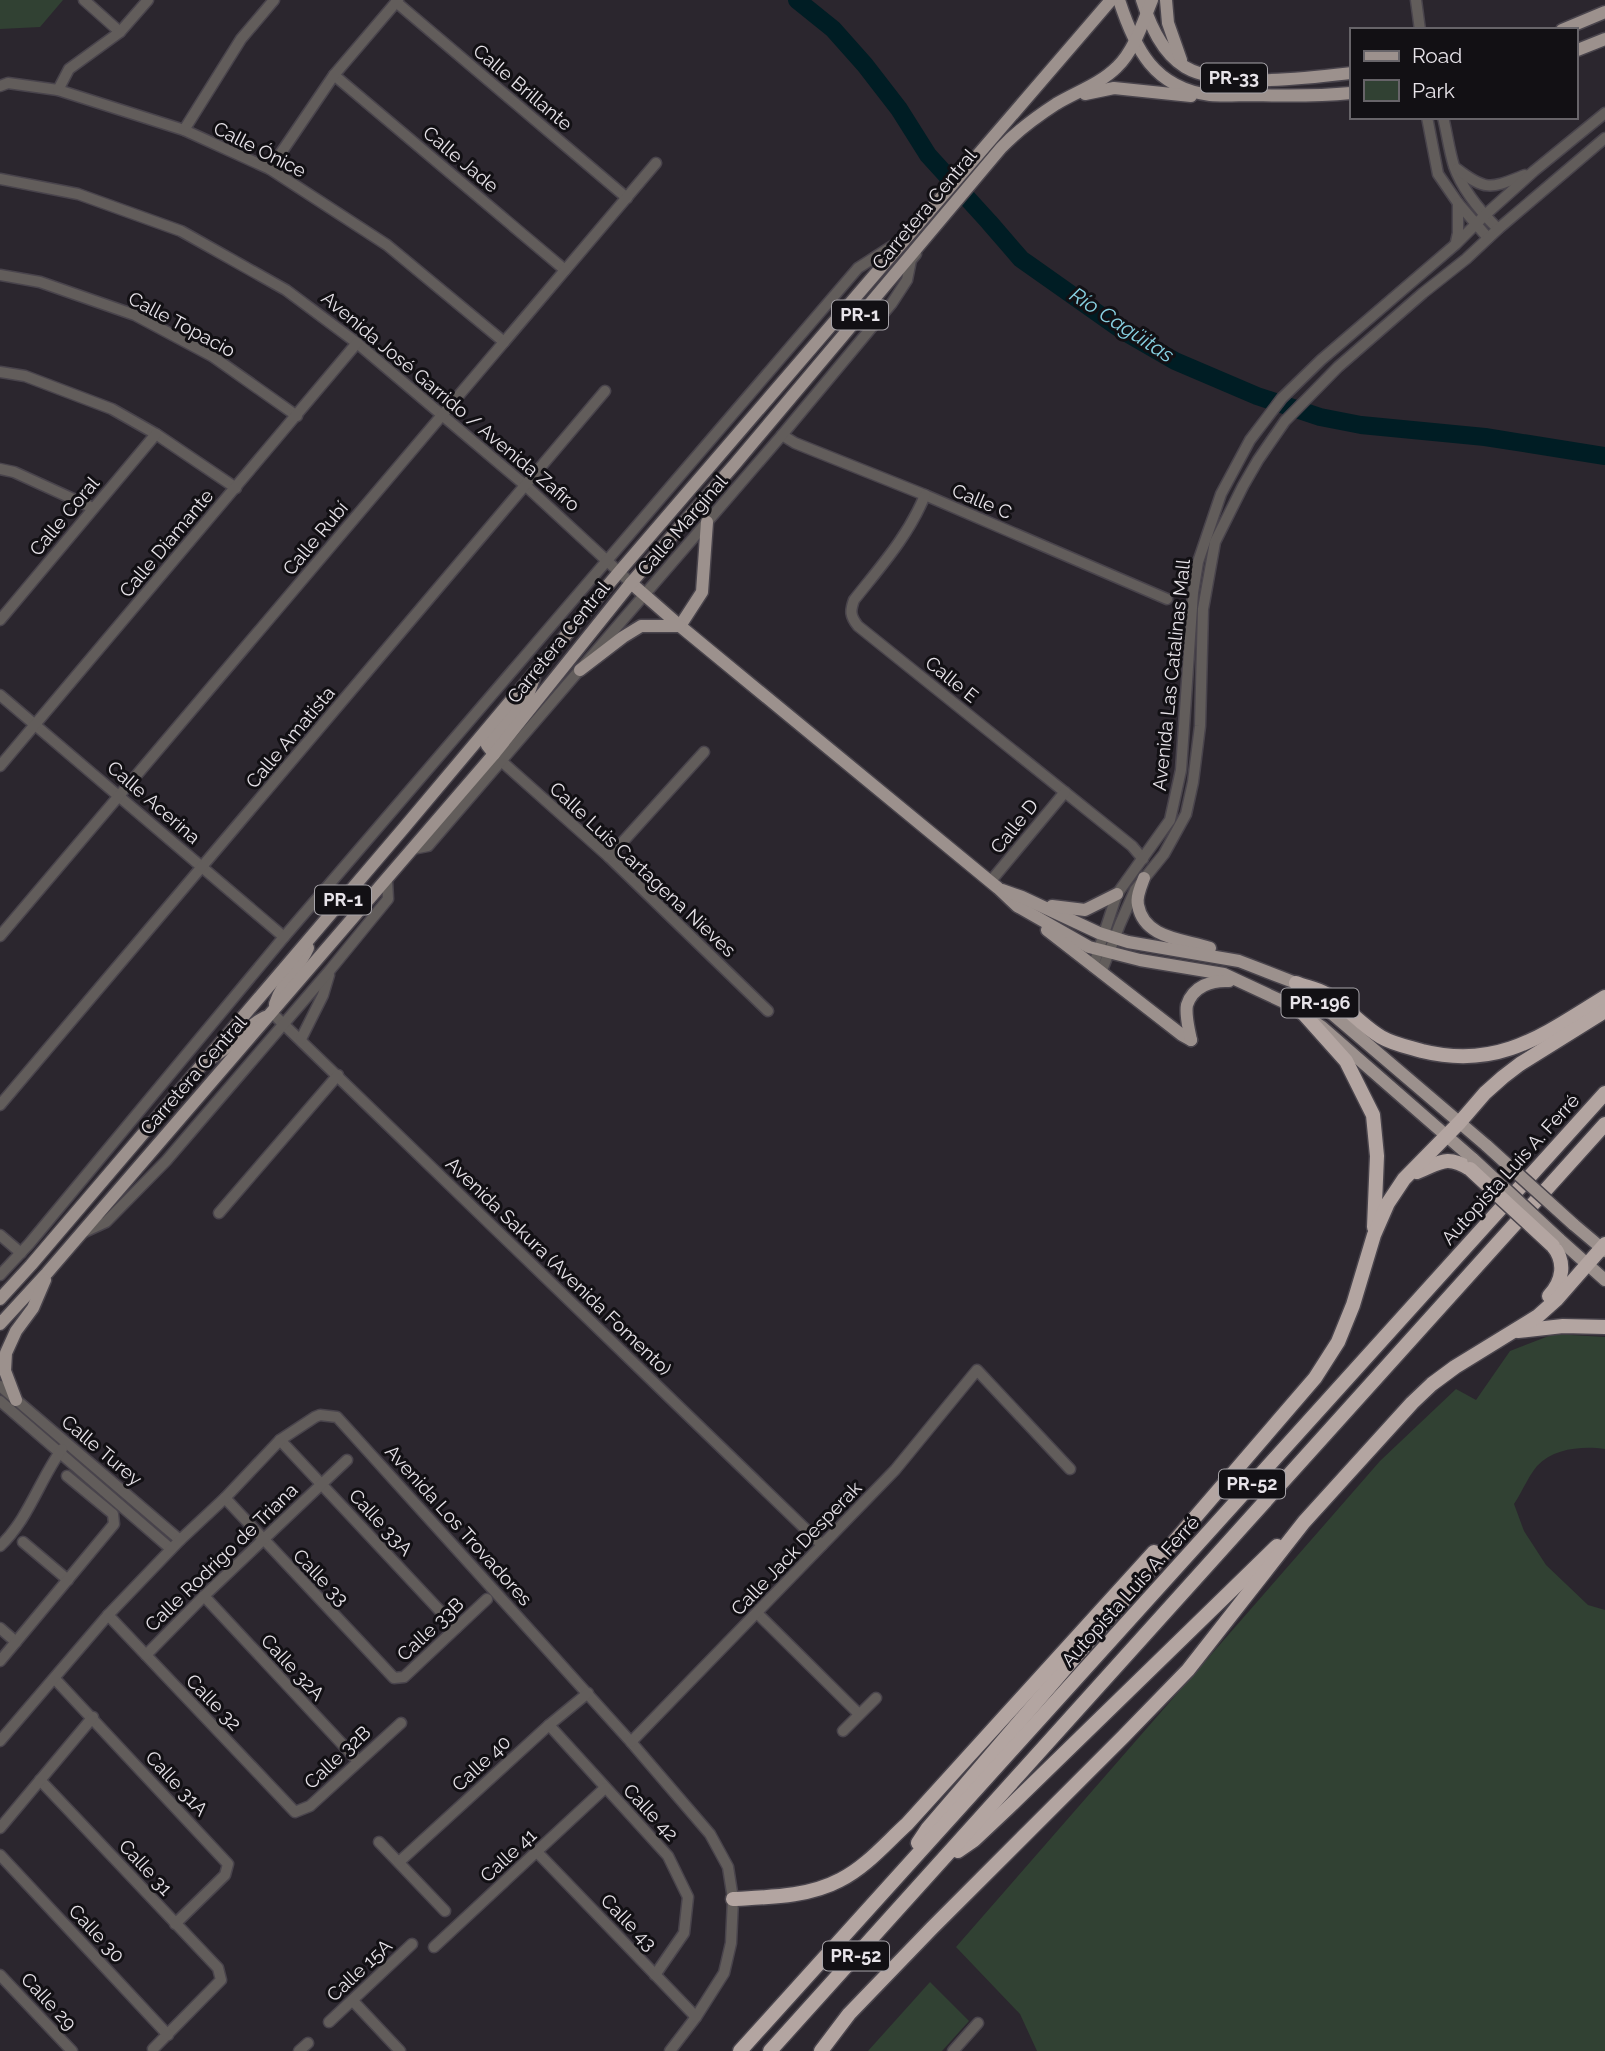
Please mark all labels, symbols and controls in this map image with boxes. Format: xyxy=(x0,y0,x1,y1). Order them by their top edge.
legend xyxy=(1350,28,1577,119)
street label: Calle Brillante xyxy=(469,39,577,135)
text: Road xyxy=(1412,43,1462,68)
road number: PR-33 xyxy=(1201,64,1267,92)
text: Park xyxy=(1412,78,1455,103)
street label: Calle Ónice xyxy=(210,116,310,182)
street label: Calle Jade xyxy=(419,121,503,197)
street label: Carretera Central xyxy=(867,144,981,274)
water label: Río Cagüitas xyxy=(1066,282,1179,368)
street label: Avenida José Garrido / Avenida Zafiro xyxy=(317,286,585,516)
street label: Calle Topacio xyxy=(125,287,239,361)
road number: PR-1 xyxy=(832,300,888,330)
street label: Calle Marginal xyxy=(633,470,732,580)
street label: Calle Coral xyxy=(25,471,104,560)
street label: Calle C xyxy=(949,479,1015,523)
street label: Calle Diamante xyxy=(115,485,217,601)
street label: Calle Rubí xyxy=(278,496,353,579)
street label: Avenida Las Catalinas Mall xyxy=(1148,557,1194,792)
street label: Carretera Central xyxy=(502,576,614,707)
street label: Calle E xyxy=(921,651,983,707)
street label: Calle Amatista xyxy=(241,682,339,792)
street label: Calle Acerina xyxy=(103,756,205,848)
street label: Calle Luis Cartagena Nieves xyxy=(546,777,740,961)
street label: Calle D xyxy=(986,794,1042,858)
road number: PR-1 xyxy=(315,886,371,915)
road number: PR-196 xyxy=(1282,988,1358,1018)
street label: Carretera Central xyxy=(135,1010,251,1139)
street label: Autopista Luis A. Ferré xyxy=(1437,1089,1583,1249)
street label: Avenida Sakura (Avenida Fomento) xyxy=(442,1152,676,1380)
street label: Calle Turey xyxy=(57,1410,147,1490)
street label: Avenida Los Trovadores xyxy=(381,1440,537,1610)
road number: PR-52 xyxy=(1219,1470,1285,1498)
street label: Calle Jack Desperak xyxy=(726,1476,866,1620)
street label: Calle Rodrigo de Triana xyxy=(140,1478,302,1636)
street label: Calle 33A xyxy=(345,1484,417,1560)
street label: Autopista Luis A. Ferré xyxy=(1057,1511,1203,1671)
street label: Calle 33 xyxy=(289,1544,353,1610)
street label: Calle 33B xyxy=(392,1593,468,1665)
street label: Calle 32A xyxy=(257,1629,329,1705)
street label: Calle 32 xyxy=(182,1669,246,1735)
street label: Calle 32B xyxy=(299,1721,375,1793)
street label: Calle 40 xyxy=(447,1730,515,1796)
street label: Calle 31A xyxy=(141,1746,213,1820)
street label: Calle 42 xyxy=(619,1779,683,1845)
street label: Calle 41 xyxy=(476,1824,540,1886)
street label: Calle 31 xyxy=(115,1835,177,1899)
street label: Calle 43 xyxy=(597,1889,661,1955)
street label: Calle 30 xyxy=(65,1899,129,1967)
street label: Calle 15A xyxy=(322,1934,396,2006)
road number: PR-52 xyxy=(823,1942,889,1970)
street label: Calle 29 xyxy=(17,1968,81,2034)

